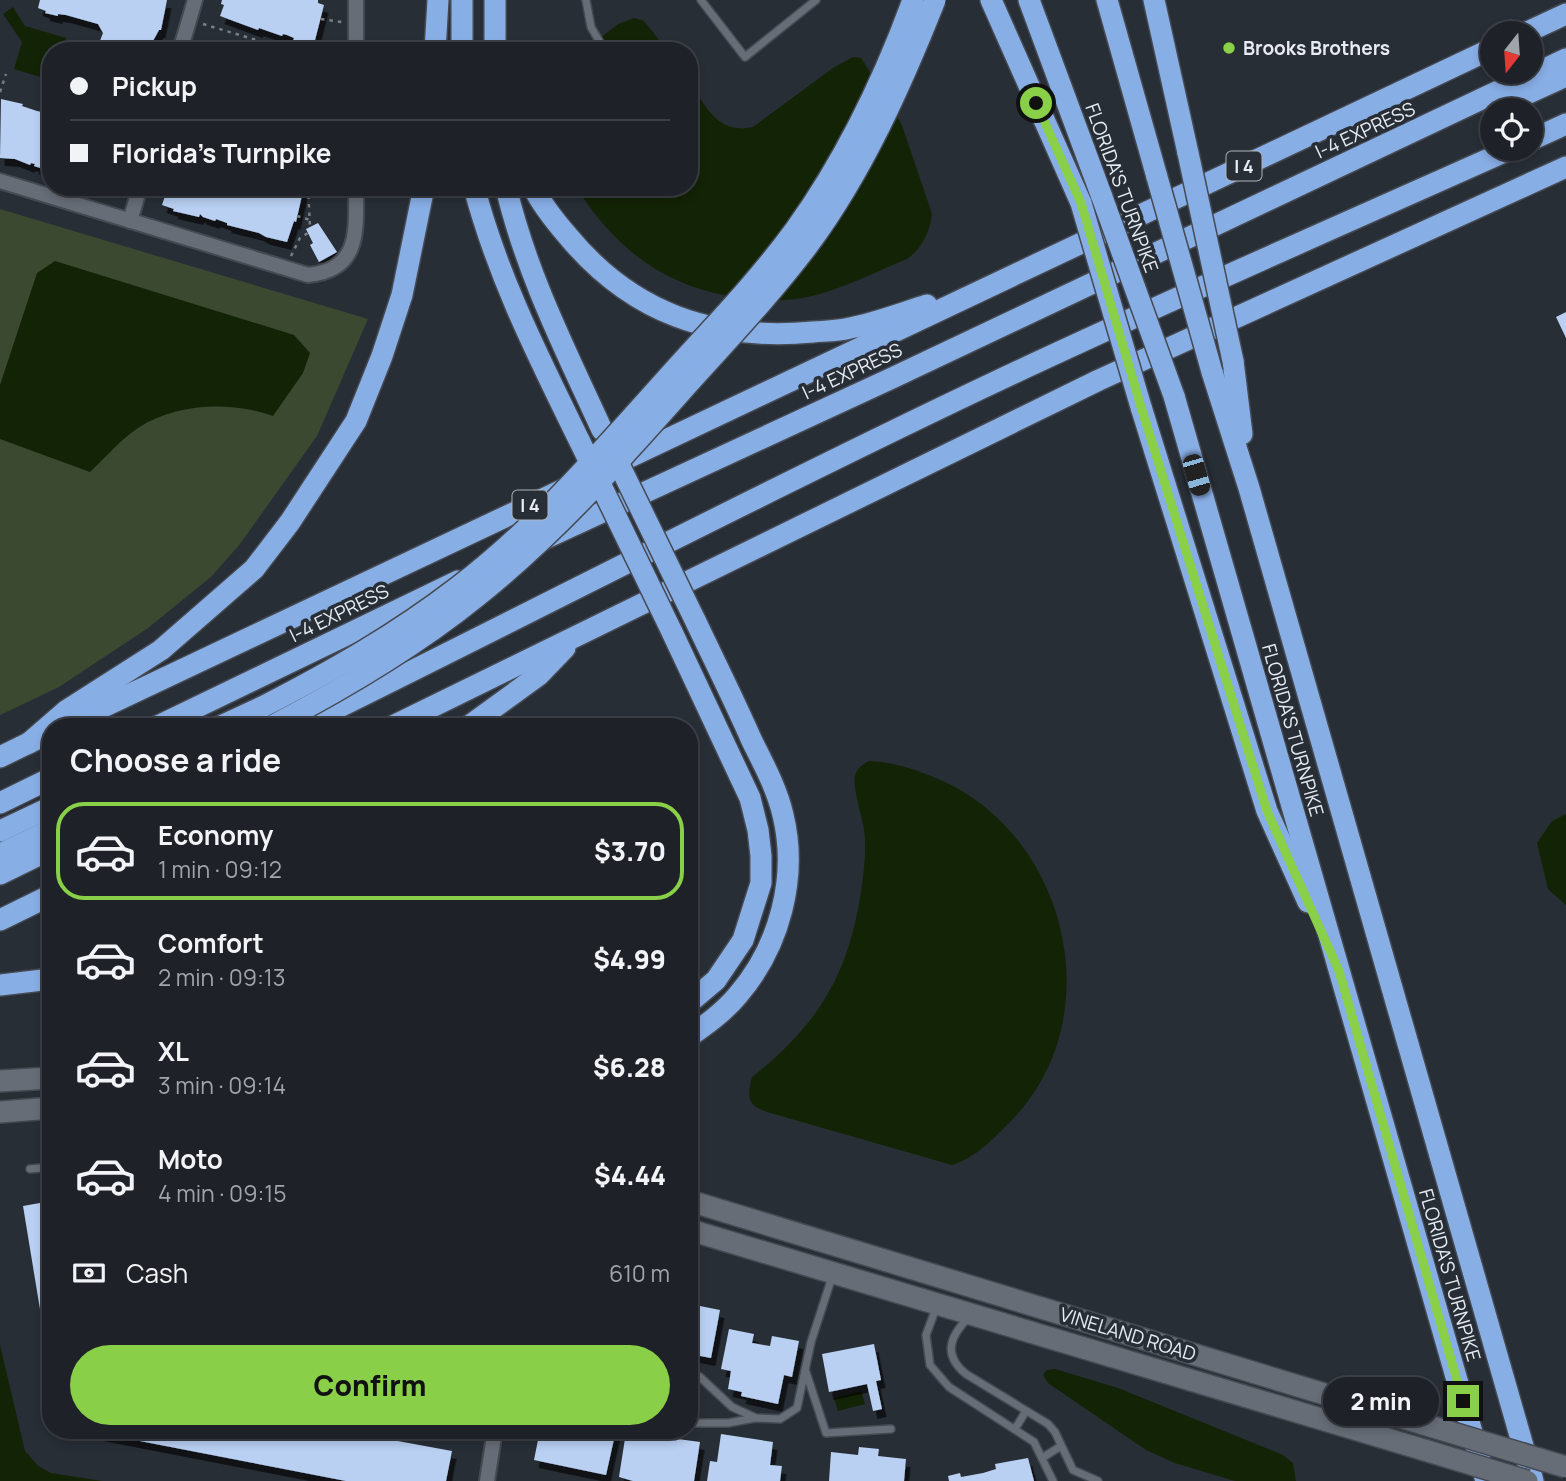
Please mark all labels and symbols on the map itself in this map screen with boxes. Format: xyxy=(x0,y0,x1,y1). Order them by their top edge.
north arrow xyxy=(1480,21,1544,84)
place label: Brooks Brothers xyxy=(1243,35,1390,61)
marker: Brooks Brothers xyxy=(1221,40,1237,56)
route start xyxy=(1020,87,1052,119)
street label: I-4 EXPRESS xyxy=(1311,95,1419,165)
street label: FLORIDA'S TURNPIKE xyxy=(1079,100,1165,276)
road number: I 4 xyxy=(1226,152,1262,181)
street label: I-4 EXPRESS xyxy=(798,336,906,406)
car xyxy=(1181,452,1212,498)
road number: I 4 xyxy=(512,490,548,520)
street label: I-4 EXPRESS xyxy=(285,578,393,648)
street label: FLORIDA'S TURNPIKE xyxy=(1256,641,1330,819)
street label: FLORIDA'S TURNPIKE xyxy=(1413,1186,1487,1364)
street label: VINELAND ROAD xyxy=(1057,1301,1199,1367)
callout: 2 min xyxy=(1323,1376,1438,1426)
route end xyxy=(1447,1385,1479,1417)

